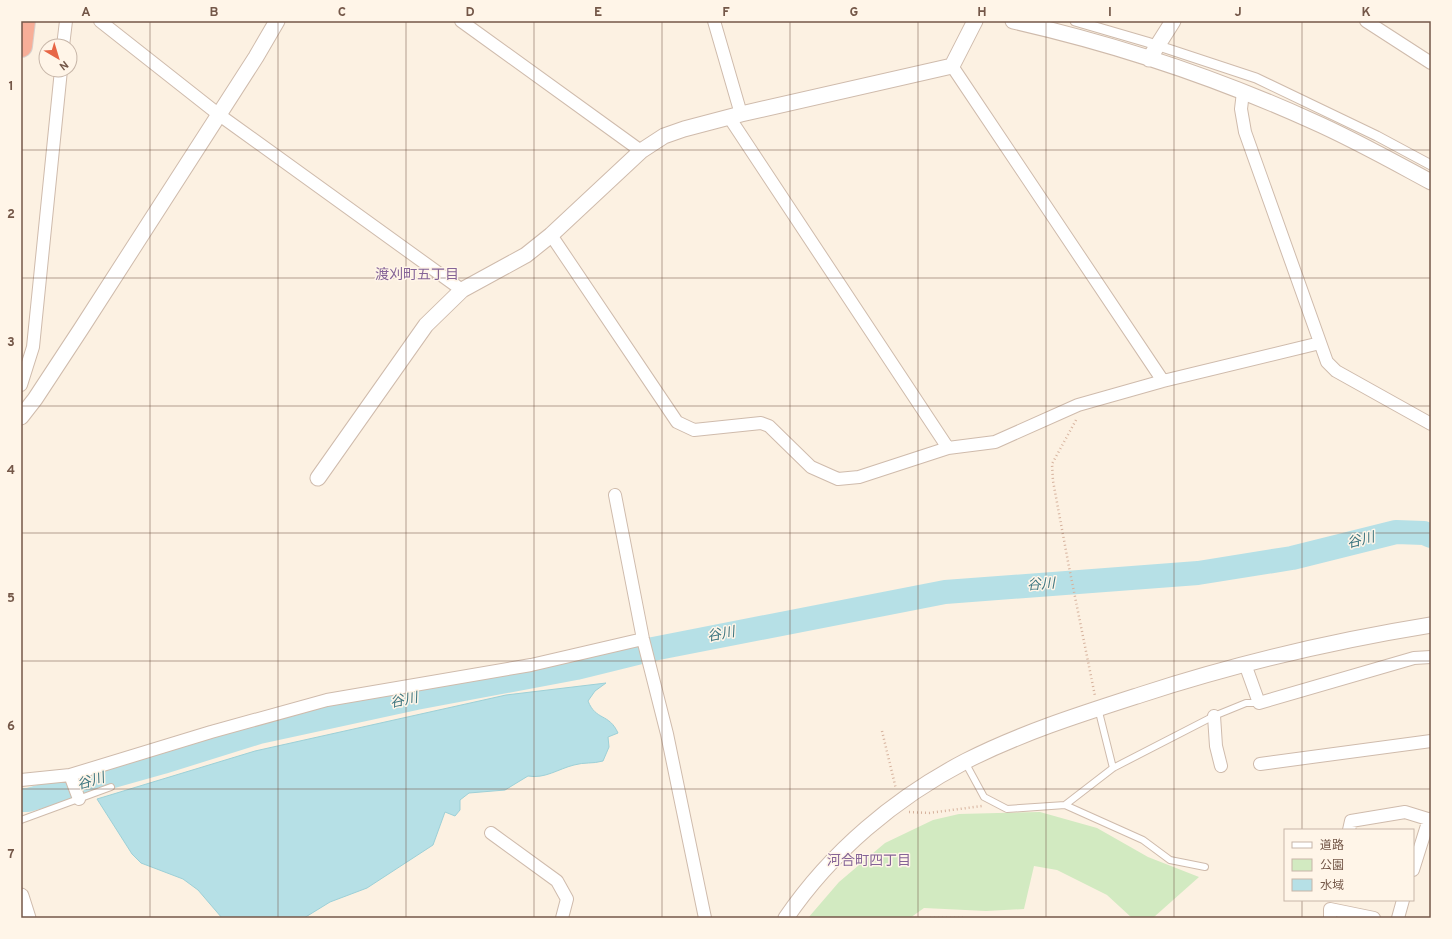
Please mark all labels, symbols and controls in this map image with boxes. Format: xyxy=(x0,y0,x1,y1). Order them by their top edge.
text: A xyxy=(81,5,91,21)
text: B xyxy=(210,5,219,21)
text: C xyxy=(338,5,346,21)
text: D xyxy=(465,5,475,21)
text: E xyxy=(594,5,602,21)
text: F xyxy=(722,5,730,21)
text: G xyxy=(850,5,859,21)
text: H xyxy=(977,5,987,21)
text: I xyxy=(1108,5,1112,21)
text: J xyxy=(1234,5,1242,21)
text: K xyxy=(1361,5,1371,21)
north arrow xyxy=(38,38,78,78)
text: N xyxy=(56,57,71,73)
text: 1 xyxy=(8,79,14,95)
text: 2 xyxy=(7,207,15,223)
district label: 渡刈町五丁目 xyxy=(375,267,459,284)
text: 3 xyxy=(7,335,15,351)
text: 4 xyxy=(7,463,15,479)
water label: 谷川 xyxy=(1345,529,1379,553)
water label: 谷川 xyxy=(1026,575,1058,594)
text: 5 xyxy=(7,591,15,607)
water label: 谷川 xyxy=(706,624,738,646)
water label: 谷川 xyxy=(389,689,421,712)
text: 6 xyxy=(7,719,15,735)
water label: 谷川 xyxy=(75,769,109,794)
legend xyxy=(1284,829,1414,901)
text: 道路 xyxy=(1320,838,1344,854)
text: 7 xyxy=(8,847,15,863)
district label: 河合町四丁目 xyxy=(827,853,911,870)
text: 公園 xyxy=(1320,858,1344,874)
text: 水域 xyxy=(1320,878,1344,894)

